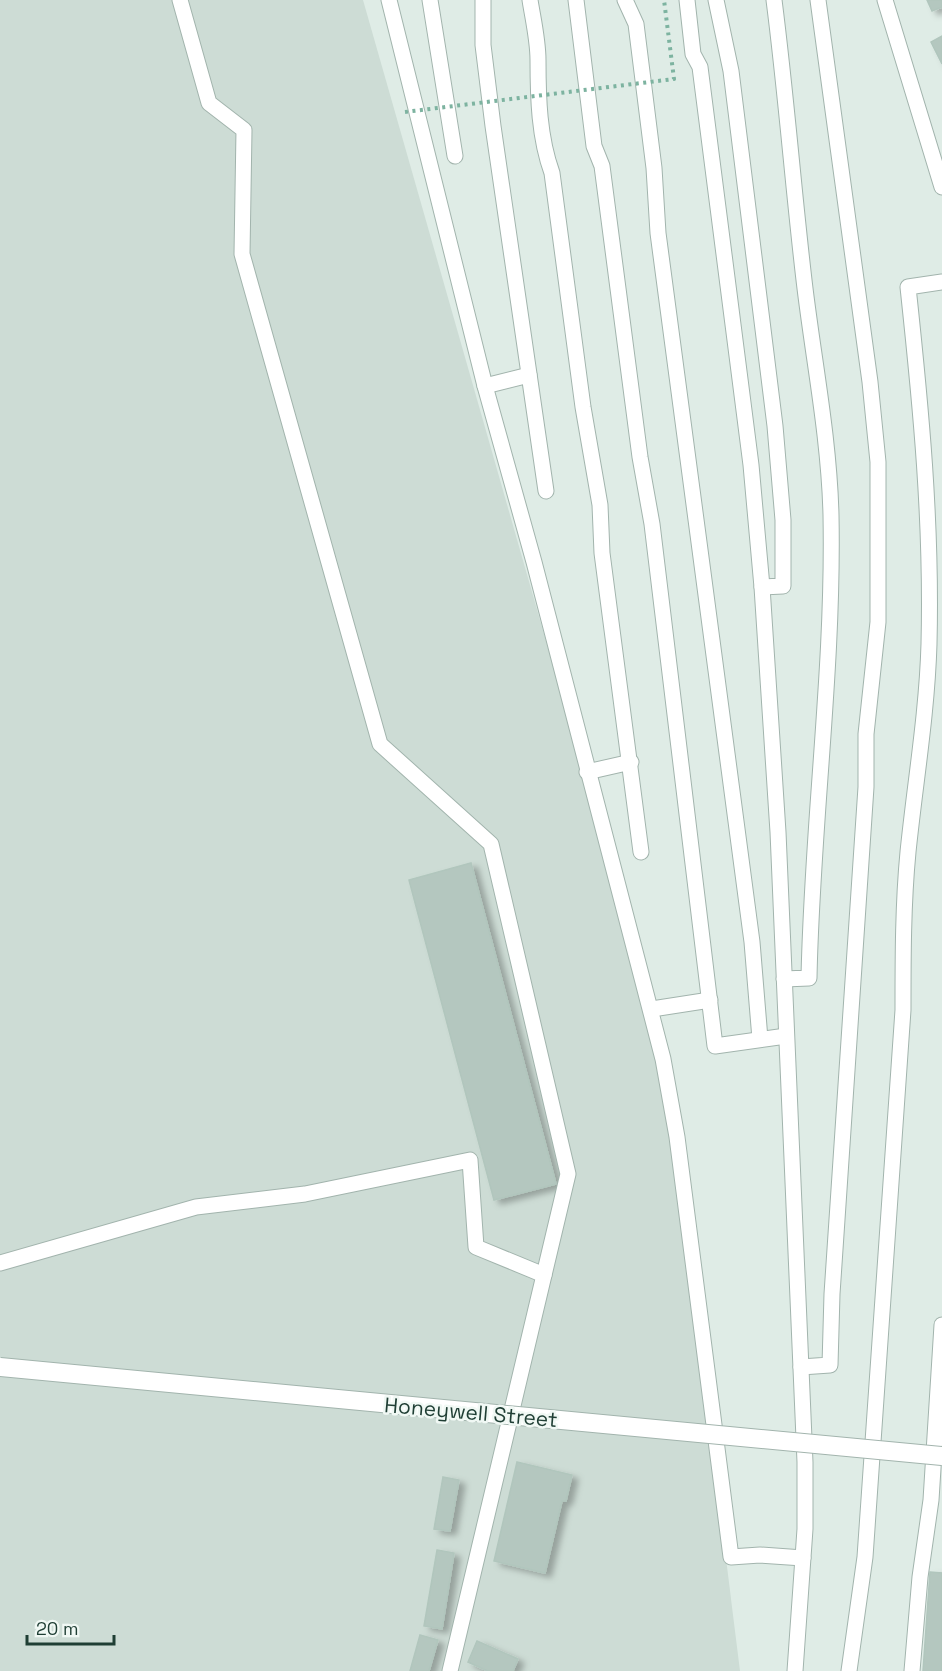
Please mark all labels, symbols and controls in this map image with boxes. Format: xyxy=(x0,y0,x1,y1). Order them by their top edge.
street label: Honeywell Street xyxy=(383,1391,559,1433)
scale bar xyxy=(27,1608,114,1646)
text: 20 m xyxy=(36,1617,79,1640)

